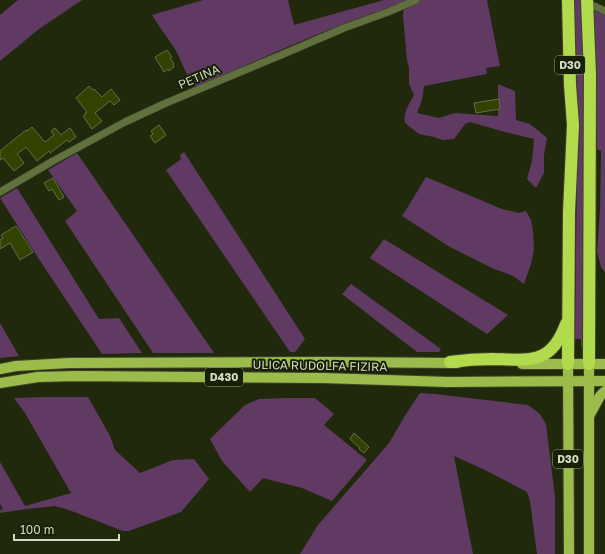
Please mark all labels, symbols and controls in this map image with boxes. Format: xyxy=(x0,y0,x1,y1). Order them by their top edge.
road number: D30 xyxy=(555,56,585,74)
street label: PETINA xyxy=(176,61,222,92)
street label: ULICA RUDOLFA FIZIRA xyxy=(252,357,388,374)
road number: D430 xyxy=(205,368,243,386)
road number: D30 xyxy=(553,450,583,468)
scale bar xyxy=(14,516,119,542)
text: 100 m xyxy=(20,522,54,537)

